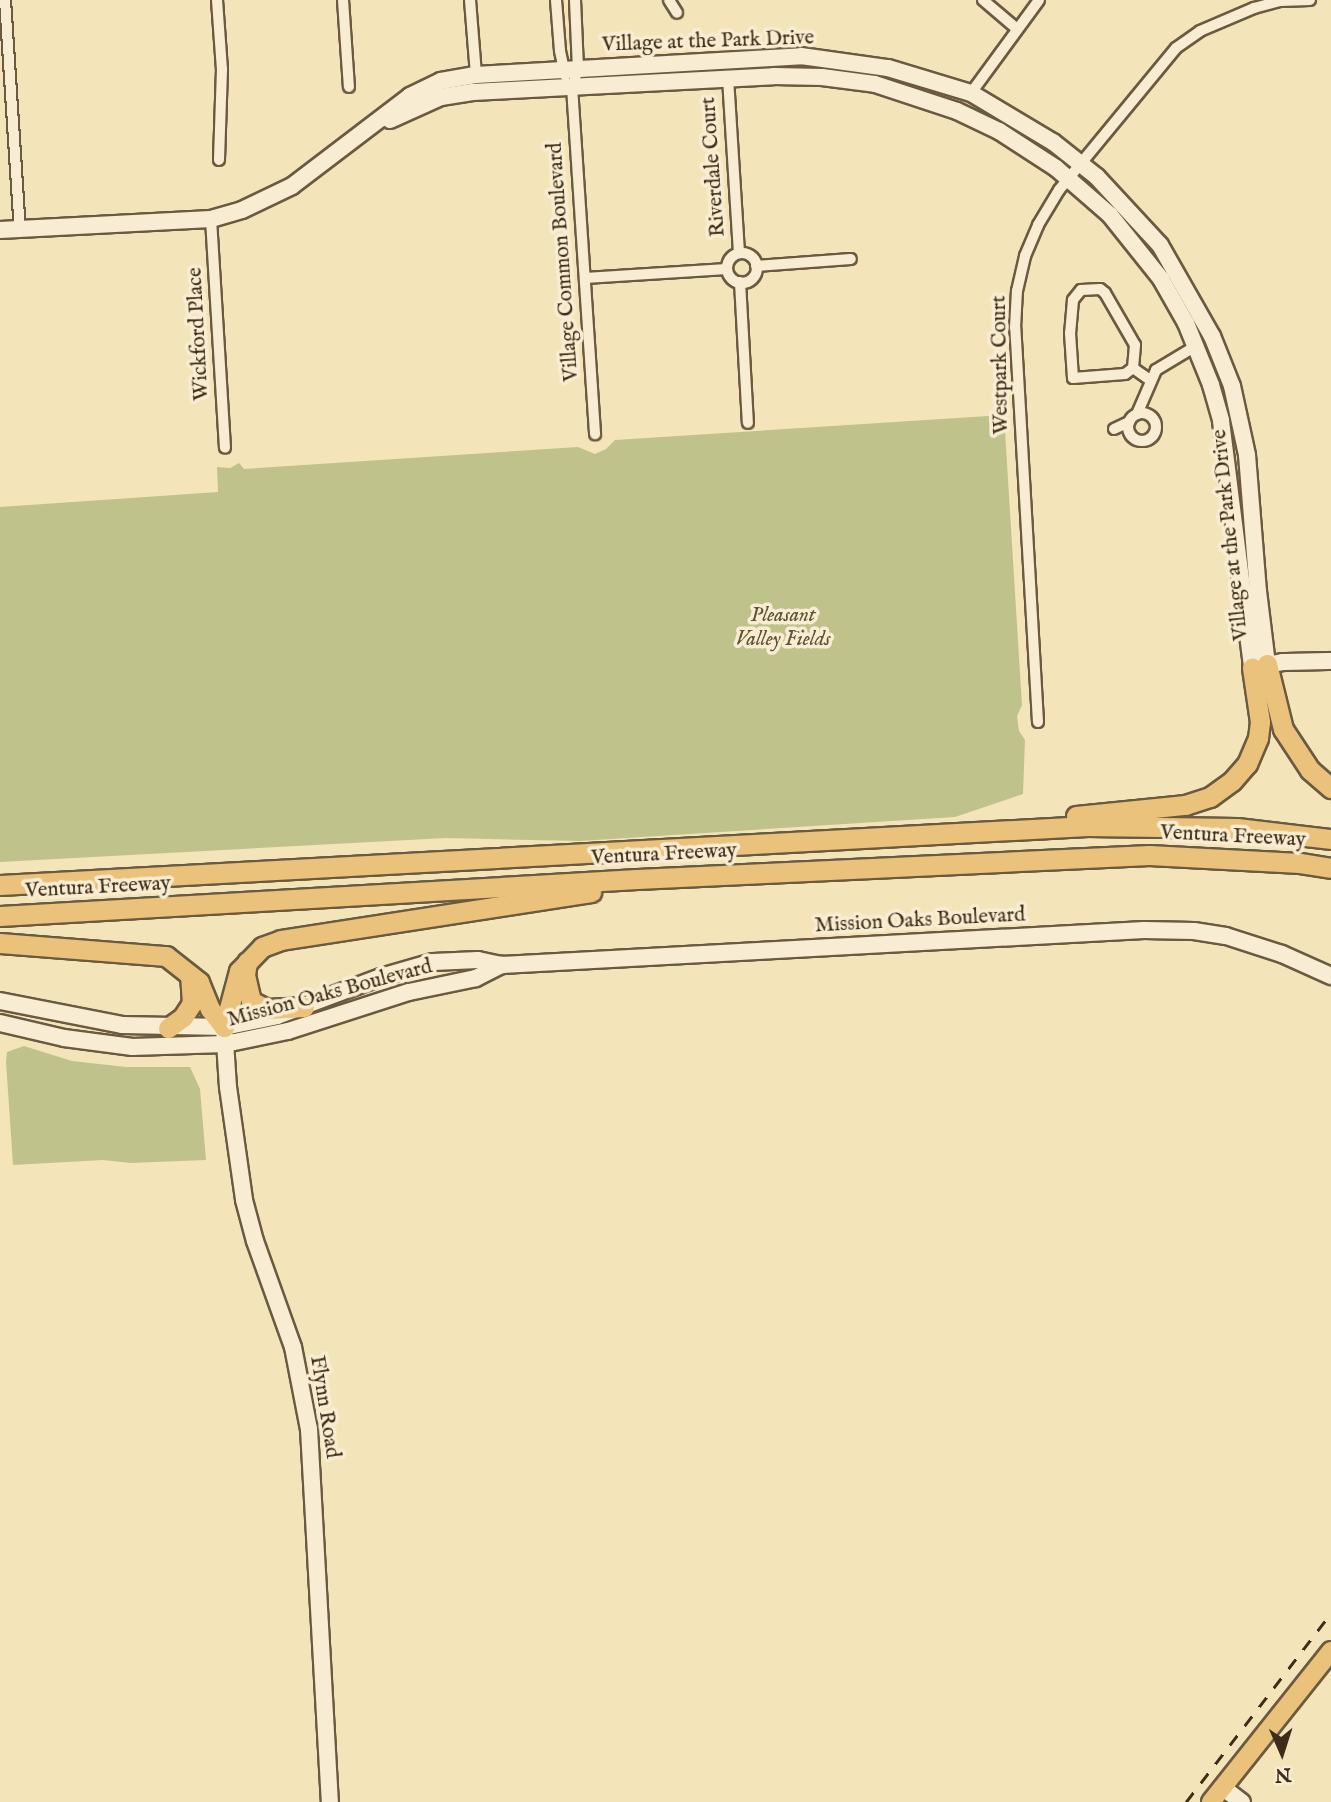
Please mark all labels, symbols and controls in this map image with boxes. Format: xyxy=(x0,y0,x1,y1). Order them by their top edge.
street label: Village at the Park Drive xyxy=(601,26,815,58)
street label: Riverdale Court xyxy=(697,96,731,238)
street label: Village Common Boulevard xyxy=(543,142,585,382)
street label: Wickford Place xyxy=(183,267,215,401)
street label: Westpark Court xyxy=(987,295,1015,435)
street label: Village at the Park Drive xyxy=(1207,428,1255,642)
park label: Pleasant Valley Fields xyxy=(735,603,831,653)
street label: Ventura Freeway xyxy=(1159,821,1307,853)
street label: Ventura Freeway xyxy=(590,839,738,871)
street label: Ventura Freeway xyxy=(24,872,172,904)
street label: Mission Oaks Boulevard xyxy=(814,903,1026,939)
street label: Mission Oaks Boulevard xyxy=(225,955,435,1033)
street label: Flynn Road xyxy=(303,1354,345,1460)
north arrow xyxy=(1247,1718,1317,1788)
text: N xyxy=(1274,1762,1292,1786)

